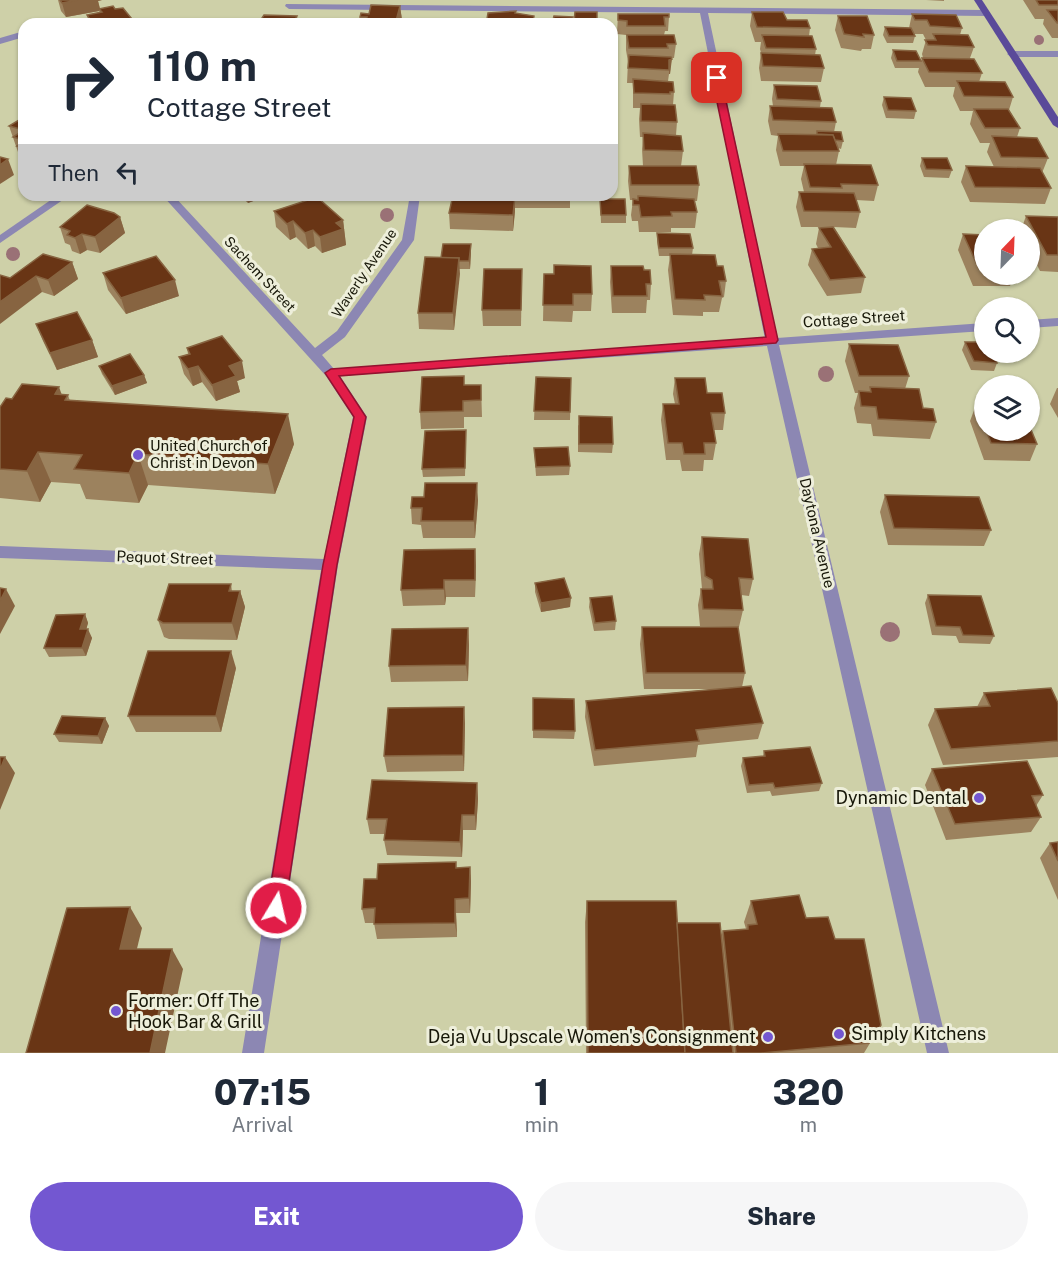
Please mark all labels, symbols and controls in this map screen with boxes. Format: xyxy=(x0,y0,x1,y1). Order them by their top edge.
text: 110 m xyxy=(147,41,257,90)
icon: right xyxy=(48,42,126,120)
pin xyxy=(691,52,742,103)
icon: arrive xyxy=(700,61,733,94)
text: Cottage Street xyxy=(147,91,332,123)
icon: left xyxy=(111,156,144,189)
text: Then xyxy=(48,160,99,186)
north arrow xyxy=(974,219,1040,285)
map controls xyxy=(974,219,1040,441)
street label: Waverly Avenue xyxy=(328,226,400,320)
street label: Sachem Street xyxy=(221,233,299,315)
button: search xyxy=(974,297,1040,363)
street label: Cottage Street xyxy=(802,306,906,331)
button: layers xyxy=(974,375,1040,441)
place label: United Church of Christ in Devon xyxy=(150,437,267,471)
marker: United Church of Christ in Devon xyxy=(131,448,145,462)
street label: Daytona Avenue xyxy=(797,476,838,590)
street label: Pequot Street xyxy=(116,547,214,568)
place label: Dynamic Dental xyxy=(835,787,967,808)
marker: Dynamic Dental xyxy=(972,791,986,805)
position arrow xyxy=(244,876,308,940)
place label: Former: Off The Hook Bar & Grill xyxy=(128,990,263,1032)
marker: Former: Off The Hook Bar & Grill xyxy=(109,1004,123,1018)
place label: Simply Kitchens xyxy=(851,1023,986,1044)
place label: Deja Vu Upscale Women's Consignment xyxy=(428,1026,756,1047)
marker: Simply Kitchens xyxy=(832,1027,846,1041)
marker: Deja Vu Upscale Women's Consignment xyxy=(761,1030,775,1044)
text: 07:15 xyxy=(214,1071,311,1113)
text: 1 xyxy=(534,1071,550,1113)
text: 320 xyxy=(772,1071,844,1113)
text: Arrival xyxy=(232,1113,293,1137)
text: min xyxy=(525,1113,559,1137)
text: m xyxy=(800,1113,817,1137)
button: Exit xyxy=(30,1182,523,1251)
button: Share xyxy=(535,1182,1028,1251)

